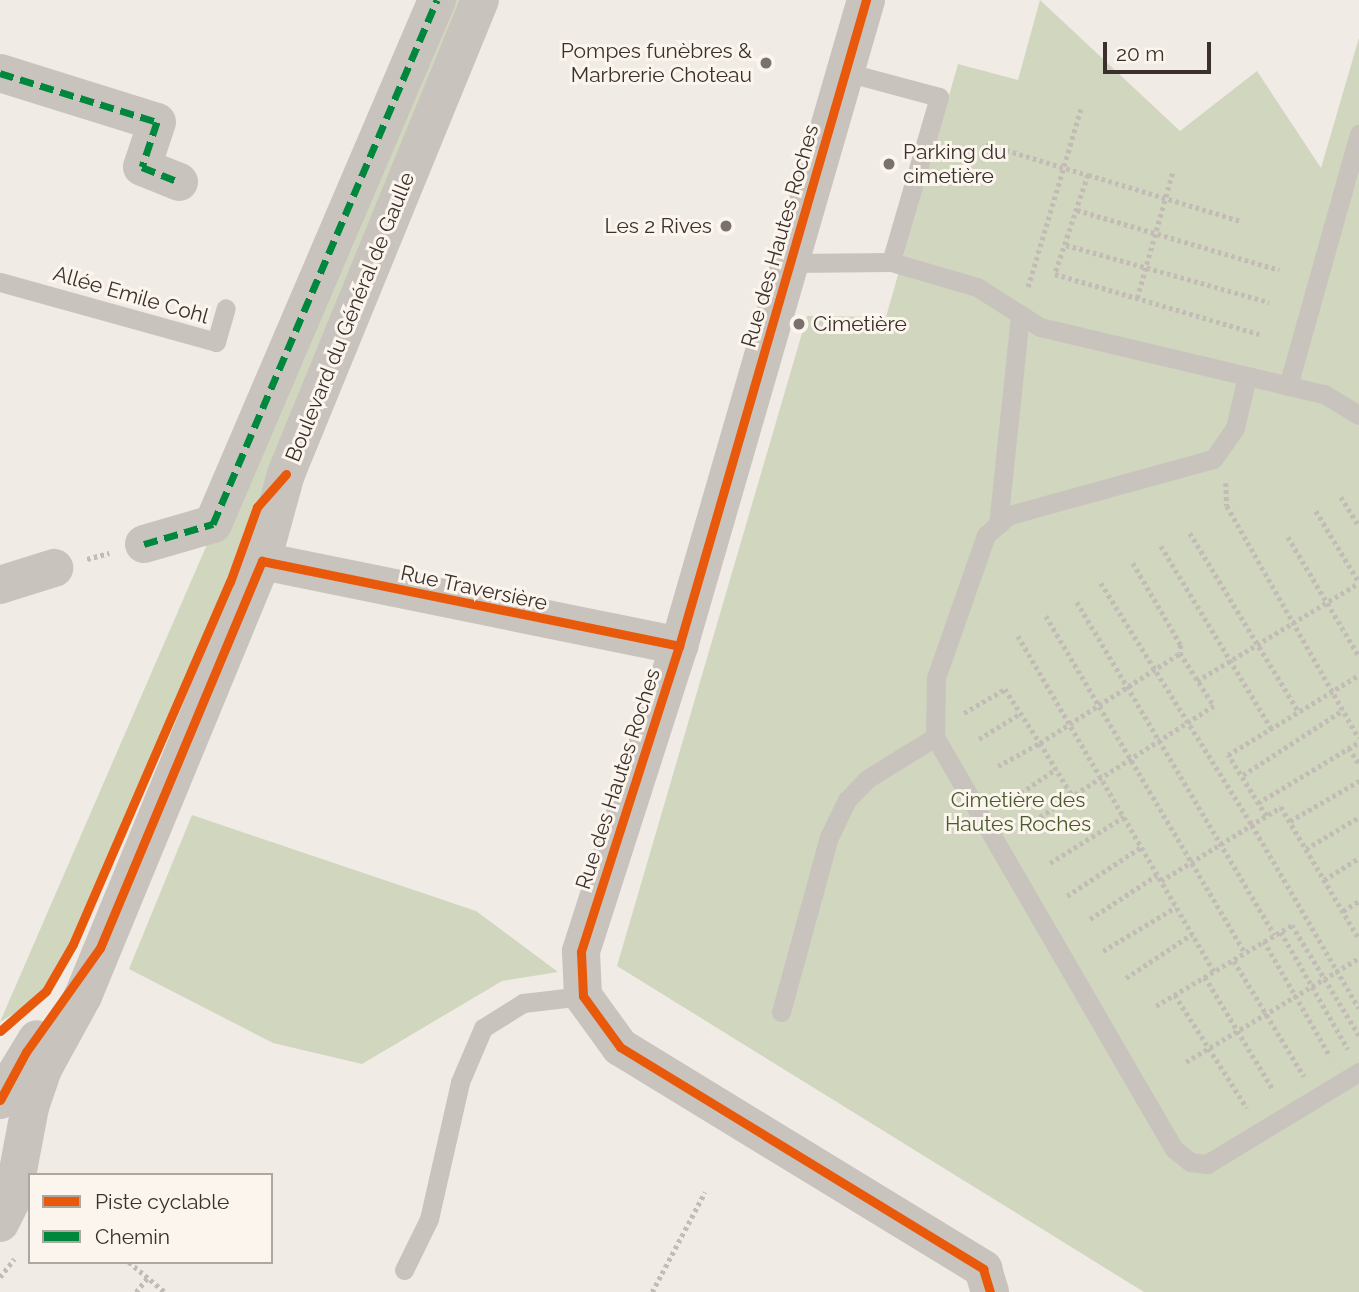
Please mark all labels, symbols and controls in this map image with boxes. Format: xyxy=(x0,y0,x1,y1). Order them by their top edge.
scale bar xyxy=(1107,28,1216,72)
place label: Pompes funèbres & Marbrerie Choteau xyxy=(561,38,752,88)
text: 20 m xyxy=(1116,41,1164,66)
marker: Pompes funèbres & Marbrerie Choteau xyxy=(758,55,774,71)
street label: Rue des Hautes Roches xyxy=(736,122,824,350)
place label: Parking du cimetière xyxy=(903,139,1007,189)
marker: Parking du cimetière xyxy=(881,156,897,172)
street label: Boulevard du Général de Gaulle xyxy=(280,168,420,466)
place label: Les 2 Rives xyxy=(604,213,712,239)
marker: Les 2 Rives xyxy=(718,218,734,234)
street label: Allée Emile Cohl xyxy=(50,261,212,329)
place label: Cimetière xyxy=(813,311,907,337)
marker: Cimetière xyxy=(791,316,807,332)
street label: Rue Traversière xyxy=(398,560,550,616)
street label: Rue des Hautes Roches xyxy=(570,665,666,893)
park label: Cimetière des Hautes Roches xyxy=(945,787,1091,837)
legend xyxy=(28,1173,273,1264)
text: Piste cyclable xyxy=(95,1189,229,1214)
text: Chemin xyxy=(95,1224,170,1249)

